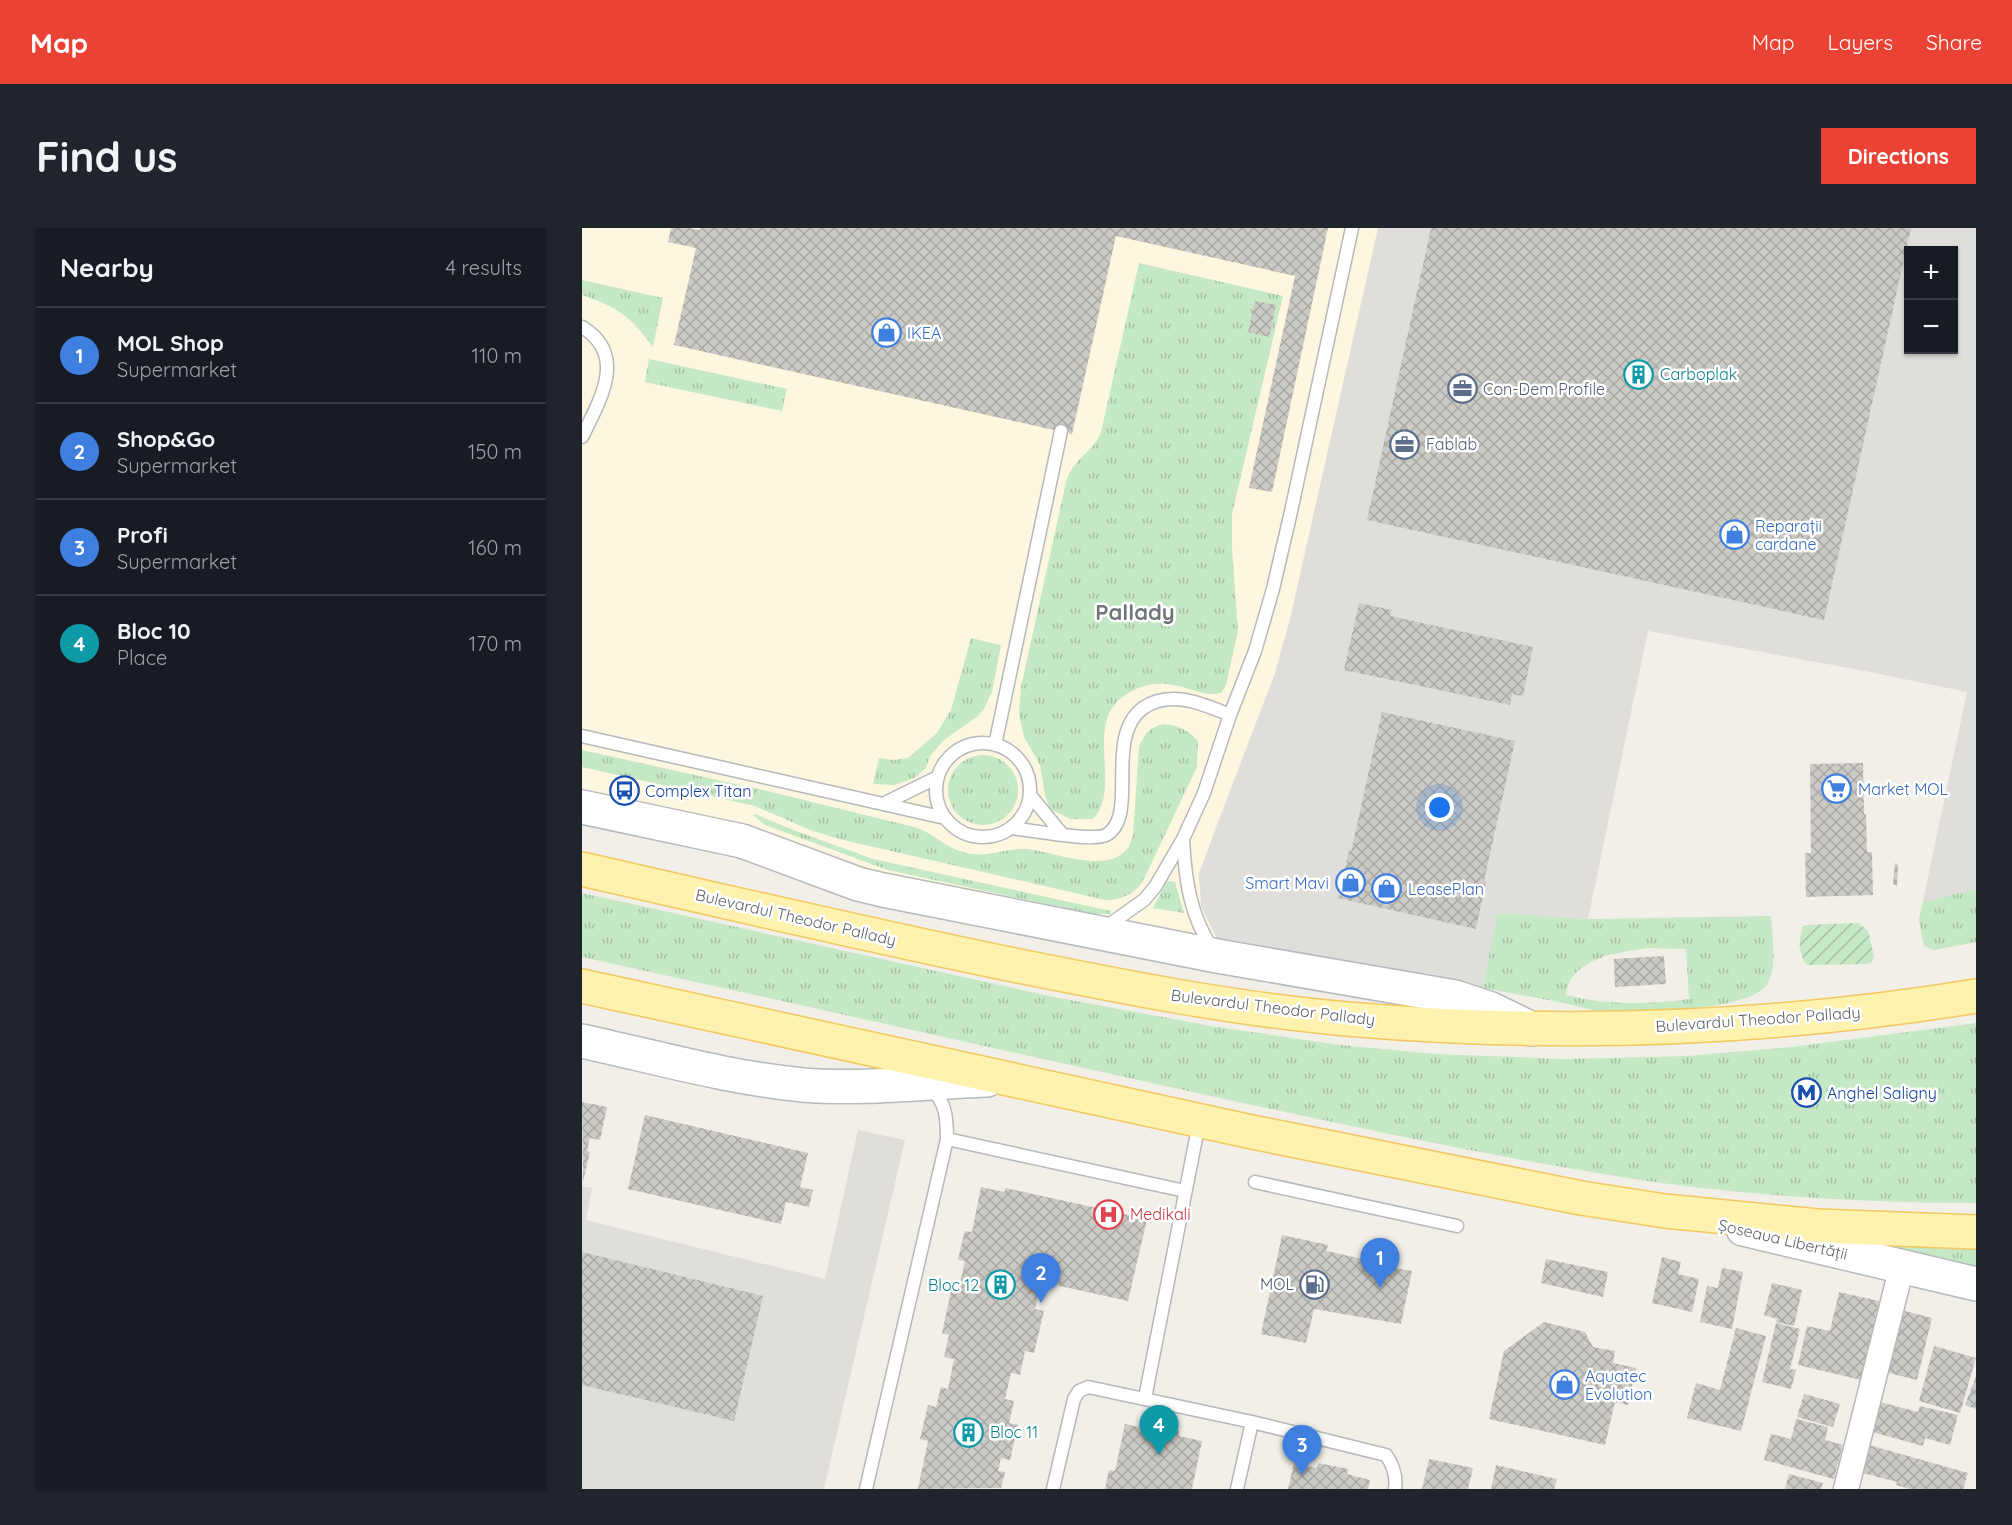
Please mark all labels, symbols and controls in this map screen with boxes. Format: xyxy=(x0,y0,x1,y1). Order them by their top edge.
text: Map xyxy=(30,25,88,60)
text: Map xyxy=(1752,29,1795,55)
text: Layers xyxy=(1828,29,1893,55)
text: Share xyxy=(1926,29,1982,55)
button: Directions xyxy=(1821,128,1976,184)
text: Find us xyxy=(36,130,178,183)
map controls xyxy=(1904,246,1958,354)
button: + xyxy=(1904,246,1958,300)
text: Nearby xyxy=(60,251,154,284)
text: 4 results xyxy=(446,255,522,280)
button: − xyxy=(1904,300,1958,354)
shop icon: IKEA xyxy=(870,317,902,349)
place label: IKEA xyxy=(907,323,941,343)
text: MOL Shop xyxy=(117,329,224,357)
text: 1 xyxy=(76,343,83,368)
text: 110 m xyxy=(472,343,522,368)
text: Supermarket xyxy=(117,357,237,382)
building icon: Carboplak xyxy=(1623,358,1655,390)
place label: Carboplak xyxy=(1660,364,1737,384)
office icon: Con-Dem Profile xyxy=(1446,373,1478,405)
place label: Con-Dem Profile xyxy=(1483,379,1605,399)
text: Shop&Go xyxy=(117,425,215,453)
office icon: Fablab xyxy=(1389,428,1421,460)
place label: Fablab xyxy=(1426,434,1477,454)
text: 2 xyxy=(74,439,85,464)
text: 150 m xyxy=(468,439,522,464)
text: Supermarket xyxy=(117,453,237,478)
place label: Reparații cardane xyxy=(1755,516,1822,554)
shop icon: Reparații cardane xyxy=(1718,519,1750,551)
text: Profi xyxy=(117,521,168,549)
text: 3 xyxy=(74,535,85,560)
text: 160 m xyxy=(468,535,522,560)
text: Supermarket xyxy=(117,549,237,574)
district label: Pallady xyxy=(1095,598,1175,626)
text: Bloc 10 xyxy=(117,617,190,645)
text: 4 xyxy=(74,631,85,656)
text: 170 m xyxy=(469,631,522,656)
text: Place xyxy=(117,645,167,670)
supermarket icon: Market MOL xyxy=(1821,773,1853,805)
bus stop icon: Complex Titan xyxy=(608,775,640,807)
place label: Market MOL xyxy=(1858,779,1949,799)
place label: Complex Titan xyxy=(645,781,751,801)
your location xyxy=(1425,793,1454,822)
shop icon: Smart Mavi xyxy=(1334,867,1366,899)
place label: Smart Mavi xyxy=(1245,873,1329,893)
shop icon: LeasePlan xyxy=(1371,873,1403,905)
place label: LeasePlan xyxy=(1408,879,1484,899)
street label: Bulevardul Theodor Pallady xyxy=(694,884,898,950)
street label: Bulevardul Theodor Pallady xyxy=(1170,985,1376,1029)
street label: Bulevardul Theodor Pallady xyxy=(1655,1002,1861,1036)
metro station icon: Anghel Saligny xyxy=(1790,1077,1822,1109)
place label: Anghel Saligny xyxy=(1827,1083,1937,1103)
hospital icon: Medikali xyxy=(1093,1198,1125,1230)
place label: Medikali xyxy=(1130,1204,1191,1224)
street label: Șoseaua Libertății xyxy=(1716,1214,1850,1264)
pin: 1 xyxy=(1360,1238,1400,1288)
pin: 2 xyxy=(1022,1254,1060,1303)
fuel station icon: MOL xyxy=(1299,1268,1331,1300)
building icon: Bloc 12 xyxy=(984,1269,1016,1301)
place label: MOL xyxy=(1260,1274,1294,1294)
place label: Bloc 12 xyxy=(928,1275,979,1295)
place label: Aquatec Evolution xyxy=(1585,1366,1652,1404)
shop icon: Aquatec Evolution xyxy=(1548,1369,1580,1401)
pin: 4 xyxy=(1140,1406,1178,1455)
building icon: Bloc 11 xyxy=(953,1416,985,1448)
place label: Bloc 11 xyxy=(990,1422,1038,1442)
pin: 3 xyxy=(1282,1426,1322,1475)

